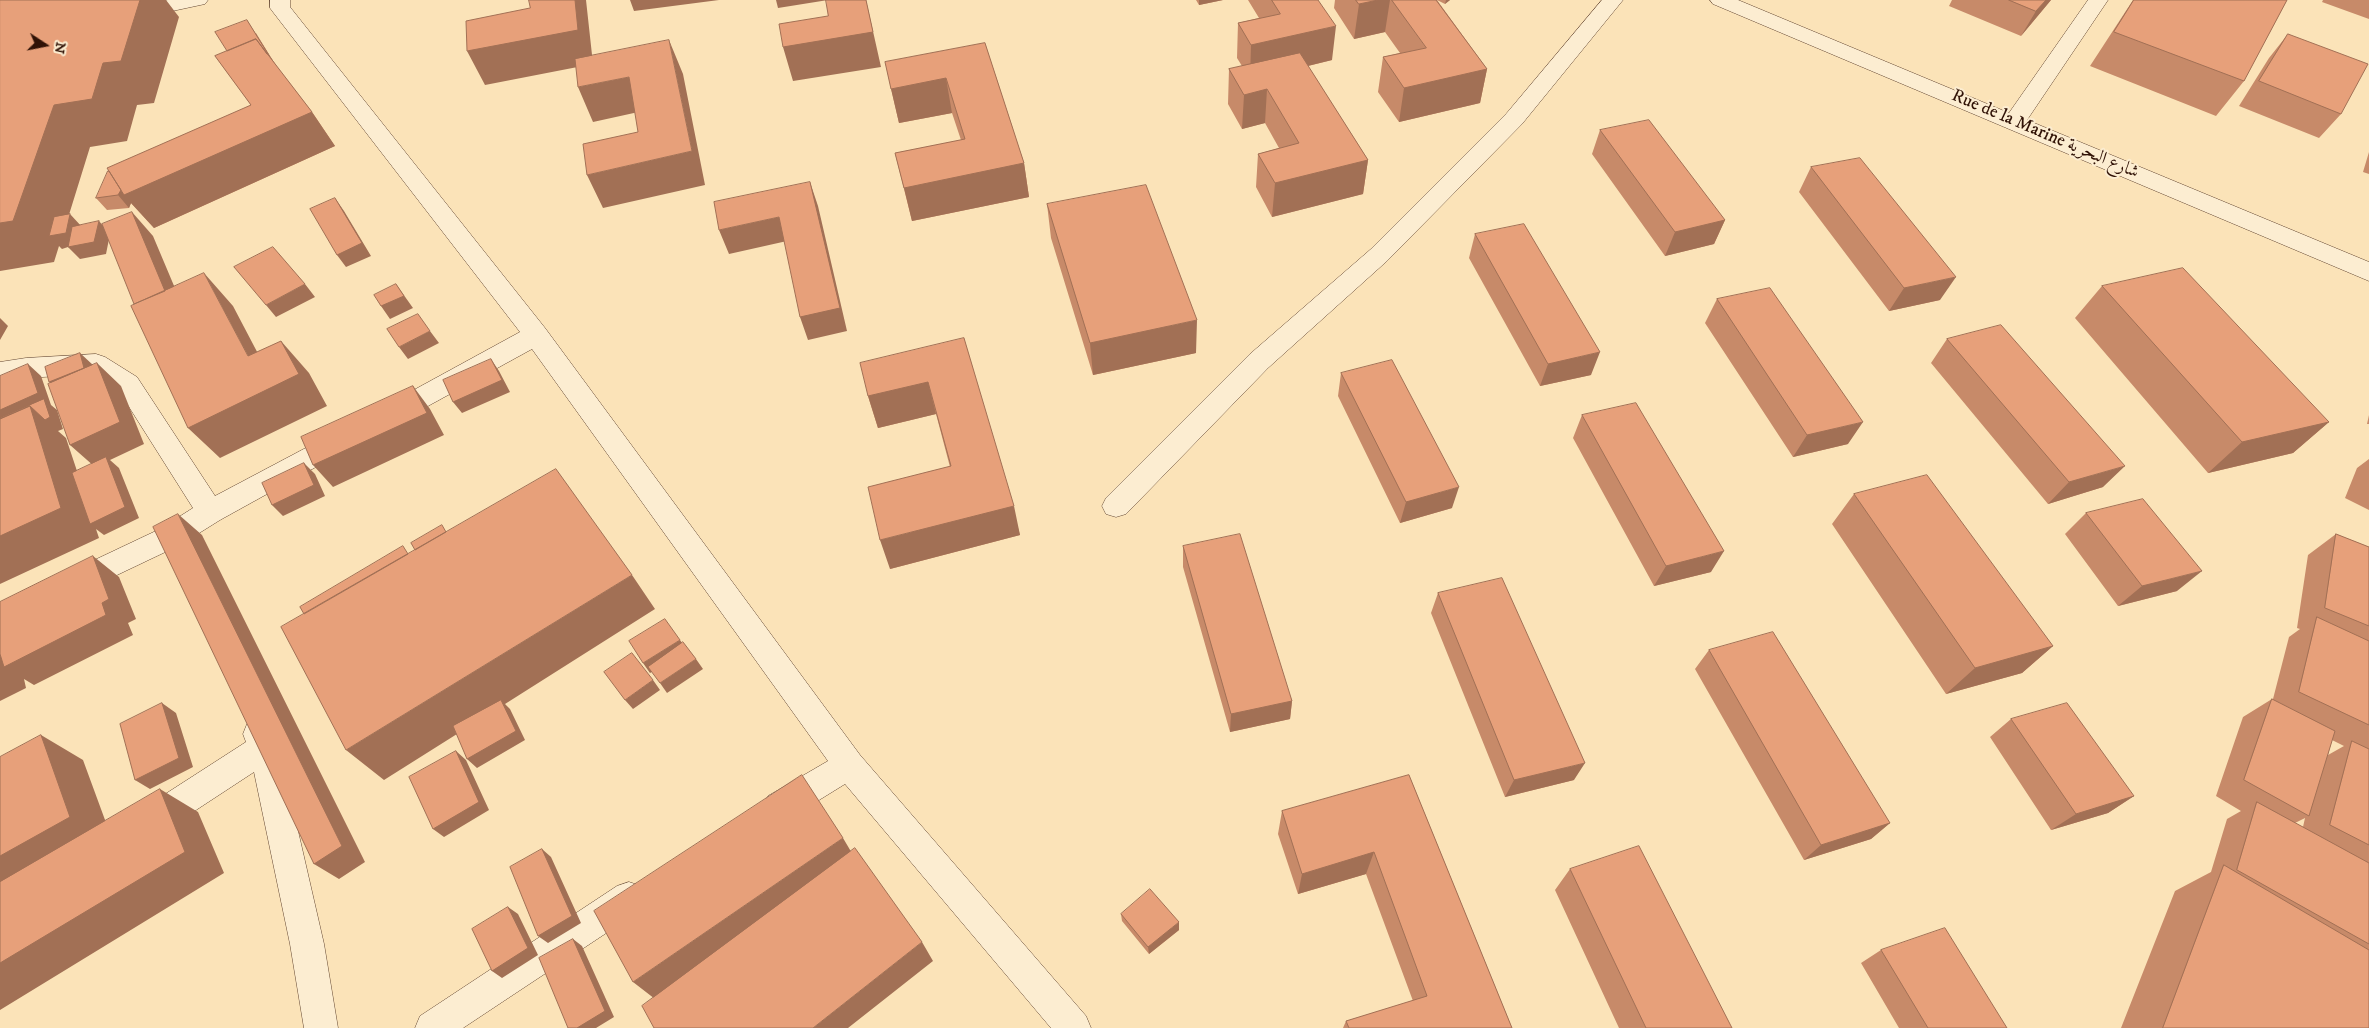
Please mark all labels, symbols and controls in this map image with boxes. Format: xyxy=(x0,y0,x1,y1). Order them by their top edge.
north arrow xyxy=(20,20,70,70)
text: N xyxy=(50,41,70,55)
street label: Rue de la Marine شارع البحرية xyxy=(1948,86,2142,184)

